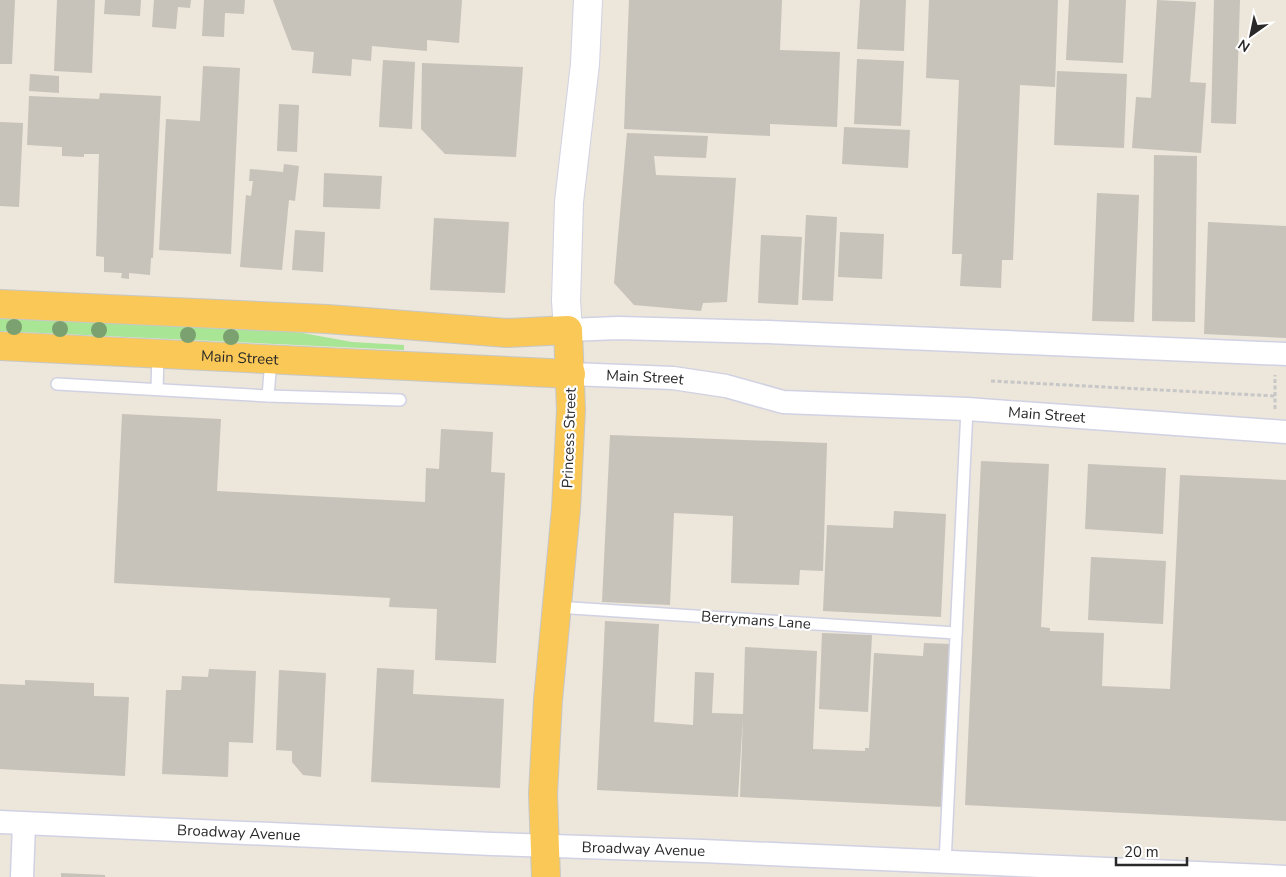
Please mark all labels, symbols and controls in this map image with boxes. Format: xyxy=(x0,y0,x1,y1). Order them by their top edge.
north arrow xyxy=(1226,10,1276,60)
text: N xyxy=(1235,35,1254,56)
street label: Main Street xyxy=(200,346,280,370)
street label: Main Street xyxy=(606,365,686,390)
street label: Princess Street xyxy=(557,387,581,489)
street label: Main Street xyxy=(1007,402,1087,428)
street label: Berrymans Lane xyxy=(700,606,812,634)
street label: Broadway Avenue xyxy=(177,820,301,845)
scale bar xyxy=(1116,834,1187,866)
street label: Broadway Avenue xyxy=(581,837,705,861)
text: 20 m xyxy=(1124,842,1159,862)

